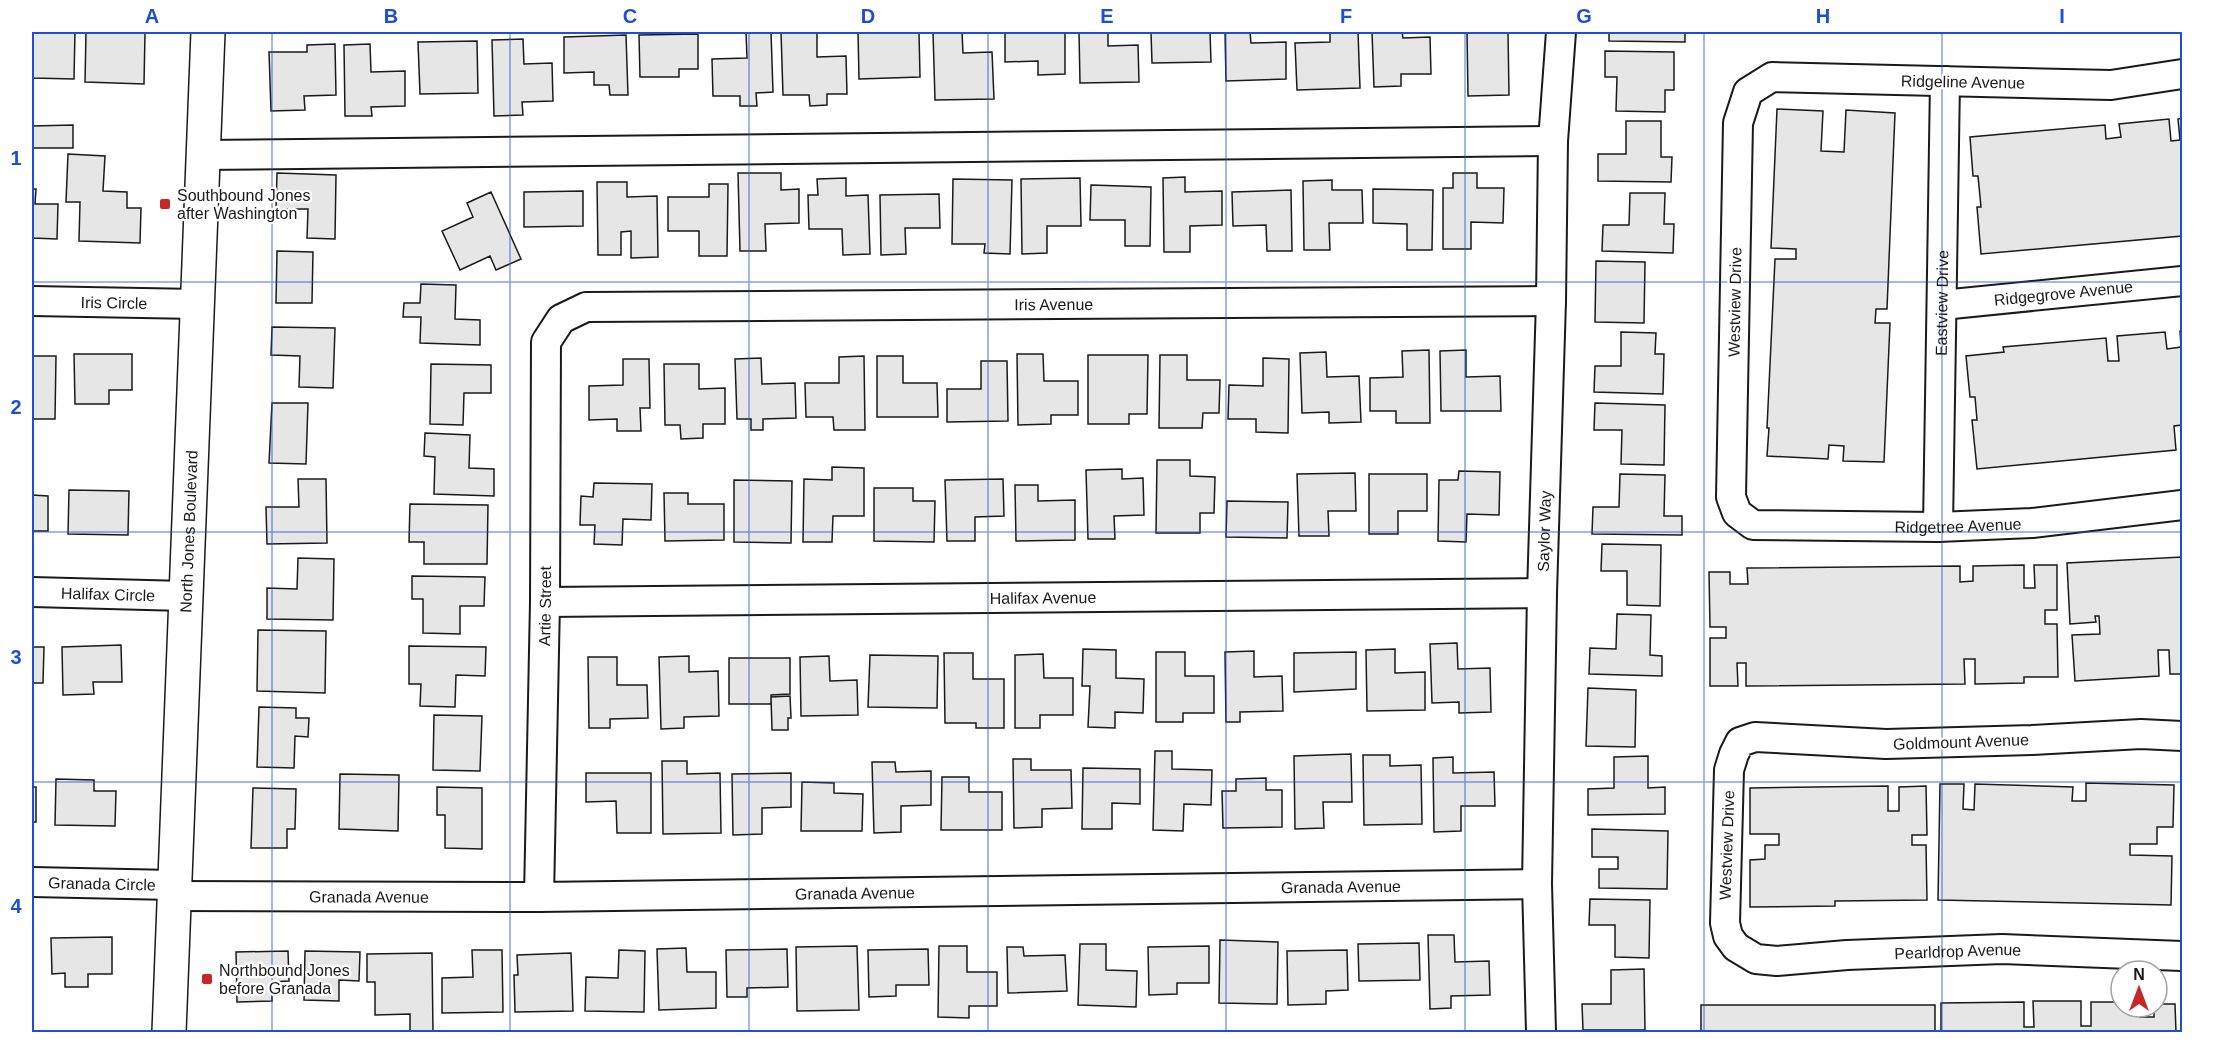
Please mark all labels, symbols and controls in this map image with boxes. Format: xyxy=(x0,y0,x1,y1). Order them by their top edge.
text: A xyxy=(145,5,159,27)
text: B xyxy=(384,5,398,27)
text: C xyxy=(623,5,637,27)
text: D xyxy=(861,5,875,27)
text: E xyxy=(1100,5,1114,27)
text: F xyxy=(1340,5,1352,27)
text: G xyxy=(1576,5,1592,27)
text: H xyxy=(1816,5,1830,27)
text: I xyxy=(2059,5,2065,27)
street label: Ridgeline Avenue xyxy=(1901,72,2025,92)
text: 1 xyxy=(10,147,22,169)
place label: Southbound Jones after Washington xyxy=(177,187,310,222)
marker: Southbound Jones after Washington xyxy=(158,197,172,211)
street label: Westview Drive xyxy=(1726,247,1744,357)
street label: Eastview Drive xyxy=(1932,250,1951,356)
street label: Ridgegrove Avenue xyxy=(1993,277,2134,308)
street label: Iris Circle xyxy=(80,293,148,312)
street label: Iris Avenue xyxy=(1014,295,1093,313)
text: 2 xyxy=(10,396,22,418)
street label: North Jones Boulevard xyxy=(177,450,200,613)
street label: Saylor Way xyxy=(1534,490,1554,572)
street label: Ridgetree Avenue xyxy=(1894,515,2022,536)
street label: Artie Street xyxy=(536,565,554,646)
street label: Halifax Circle xyxy=(61,584,155,604)
street label: Halifax Avenue xyxy=(990,589,1096,606)
text: 3 xyxy=(10,646,22,668)
street label: Goldmount Avenue xyxy=(1893,731,2029,753)
street label: Westview Drive xyxy=(1717,790,1737,900)
street label: Granada Circle xyxy=(48,874,156,893)
street label: Granada Avenue xyxy=(1281,877,1401,896)
street label: Granada Avenue xyxy=(795,884,915,902)
street label: Granada Avenue xyxy=(309,888,429,905)
text: 4 xyxy=(10,895,22,917)
street label: Pearldrop Avenue xyxy=(1894,940,2022,962)
north arrow xyxy=(2109,959,2169,1019)
place label: Northbound Jones before Granada xyxy=(219,962,350,997)
text: N xyxy=(2133,966,2145,983)
marker: Northbound Jones before Granada xyxy=(200,972,214,986)

